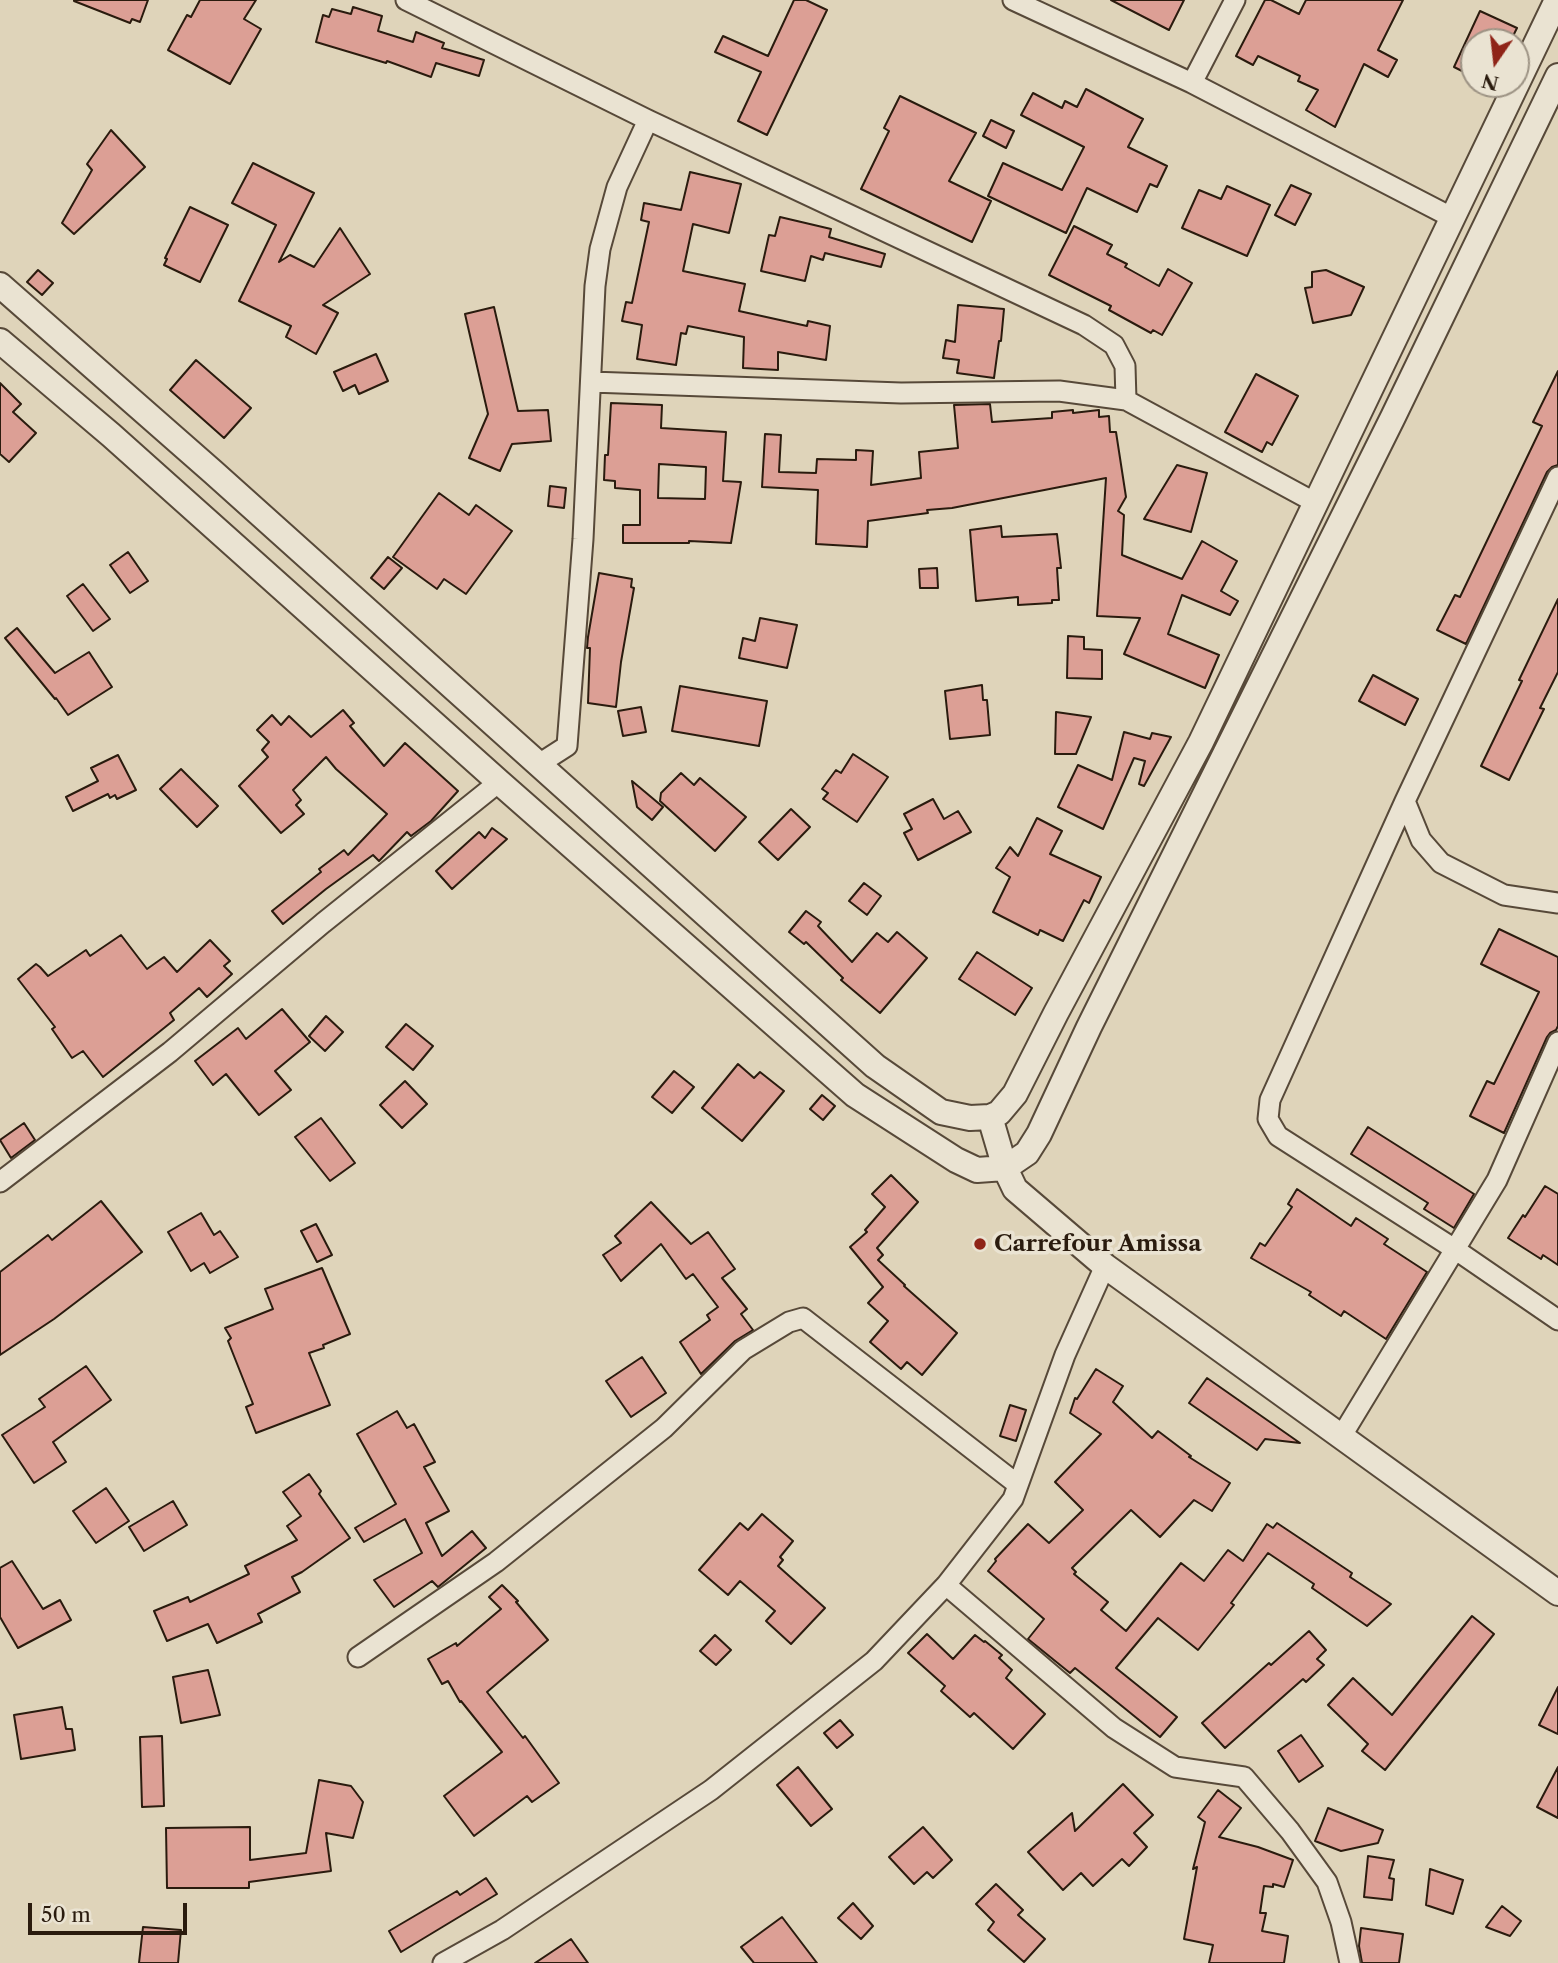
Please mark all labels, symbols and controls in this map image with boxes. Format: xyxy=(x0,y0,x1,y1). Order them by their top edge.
north arrow xyxy=(1460,28,1530,98)
text: N xyxy=(1479,69,1501,95)
place label: Carrefour Amissa xyxy=(994,1230,1202,1258)
marker: Carrefour Amissa xyxy=(972,1236,988,1252)
scale bar xyxy=(32,1890,191,1934)
text: 50 m xyxy=(41,1902,91,1927)

